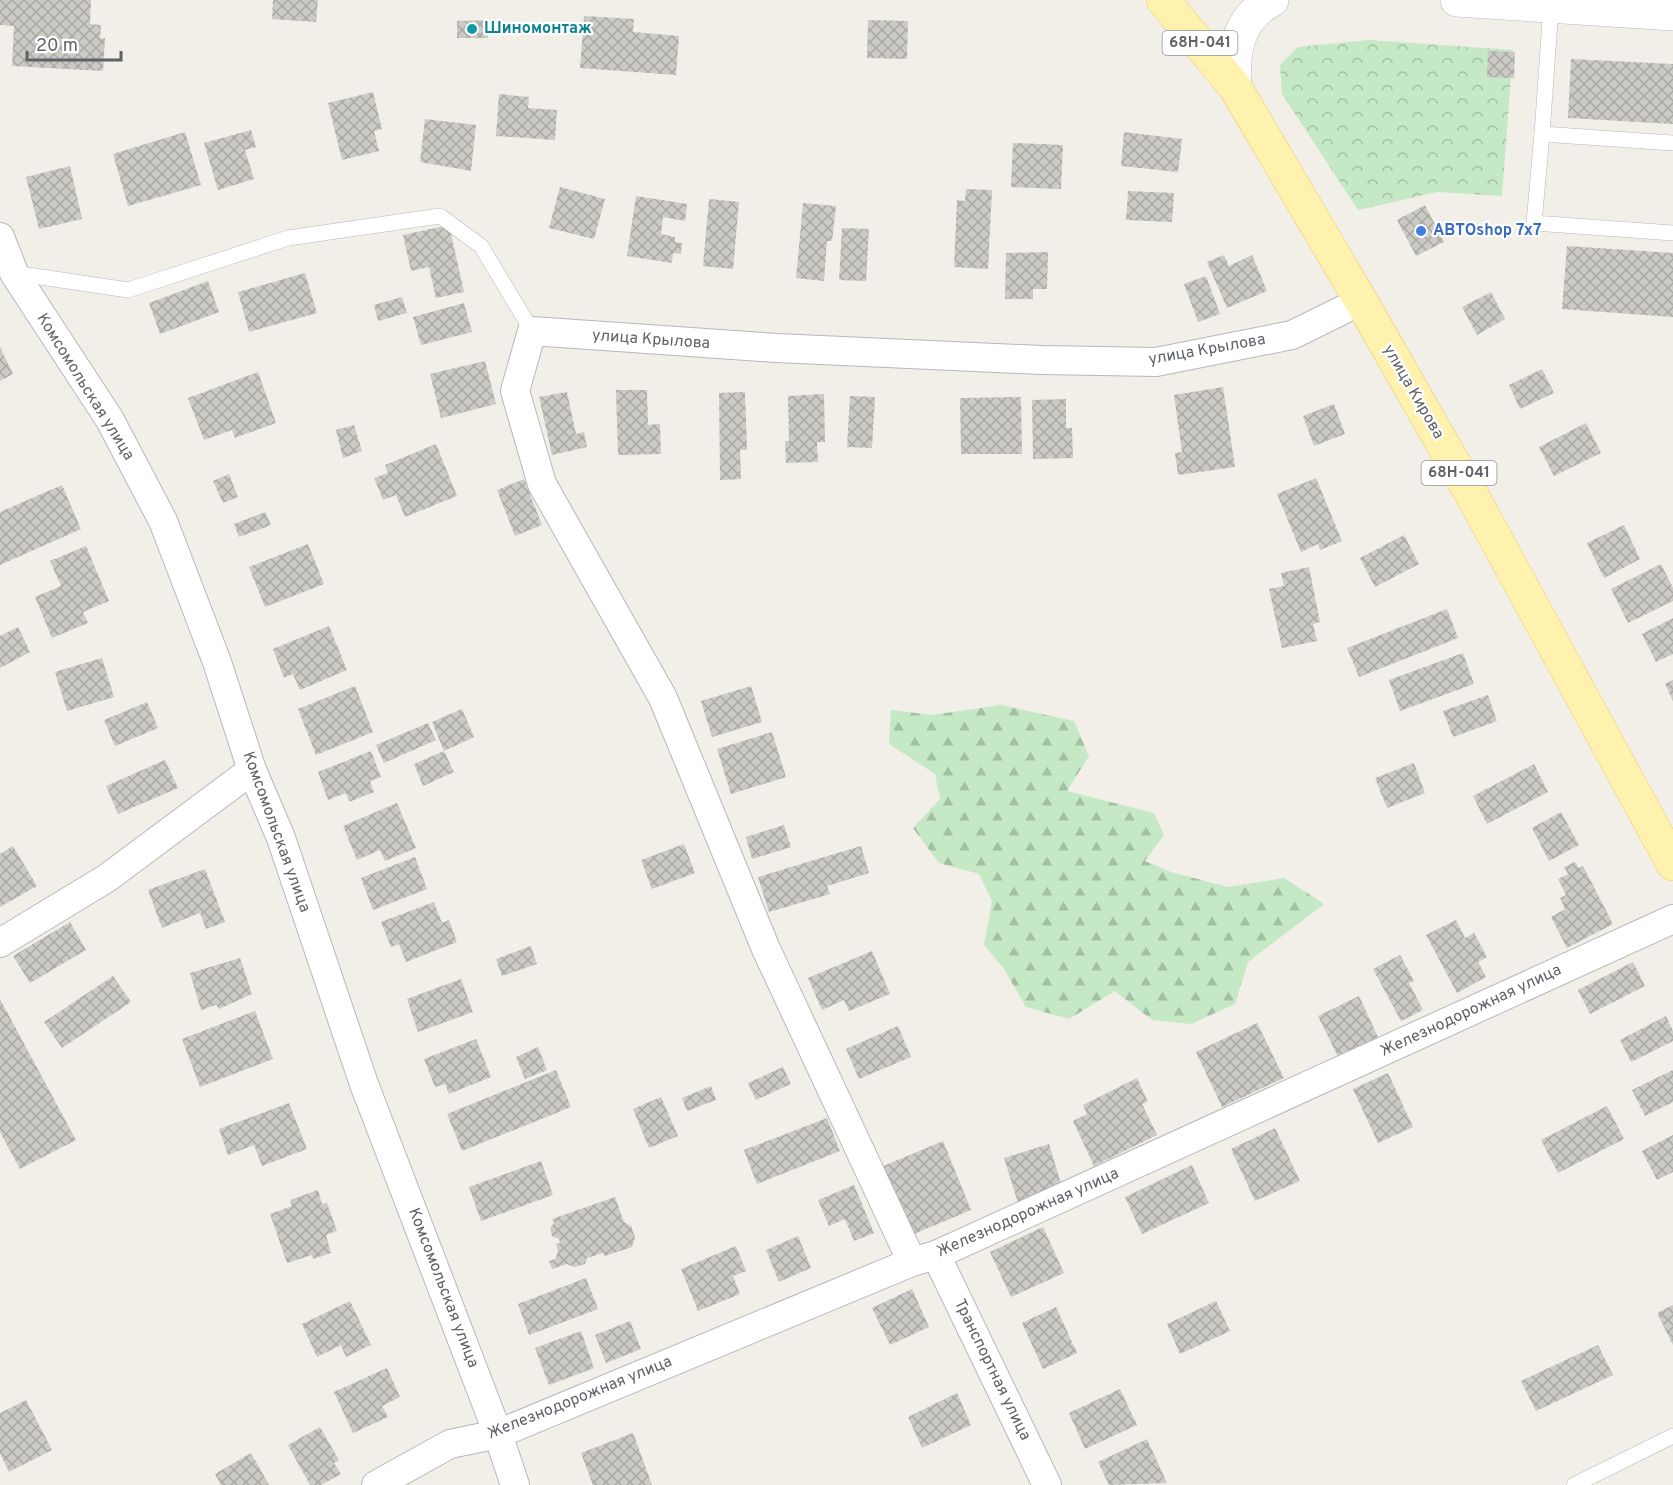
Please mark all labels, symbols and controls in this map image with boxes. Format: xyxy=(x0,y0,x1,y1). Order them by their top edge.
place label: Шиномонтаж xyxy=(484,19,592,39)
marker: Шиномонтаж xyxy=(465,22,479,36)
scale bar xyxy=(27,24,122,62)
road number: 68Н-041 xyxy=(1162,31,1238,55)
text: 20 m xyxy=(36,35,78,58)
place label: АВТОshop 7x7 xyxy=(1433,221,1542,241)
marker: АВТОshop 7x7 xyxy=(1414,224,1428,238)
street label: Комсомольская улица xyxy=(32,310,138,464)
street label: улица Крылова xyxy=(591,326,711,354)
street label: улица Крылова xyxy=(1147,330,1267,370)
street label: улица Кирова xyxy=(1378,341,1448,443)
road number: 68Н-041 xyxy=(1422,461,1496,485)
street label: Комсомольская улица xyxy=(238,749,314,915)
street label: Железнодорожная улица xyxy=(1377,960,1565,1062)
street label: Железнодорожная улица xyxy=(934,1164,1122,1262)
street label: Комсомольская улица xyxy=(403,1205,483,1371)
street label: Транспортная улица xyxy=(949,1296,1035,1444)
street label: Железнодорожная улица xyxy=(485,1352,675,1444)

